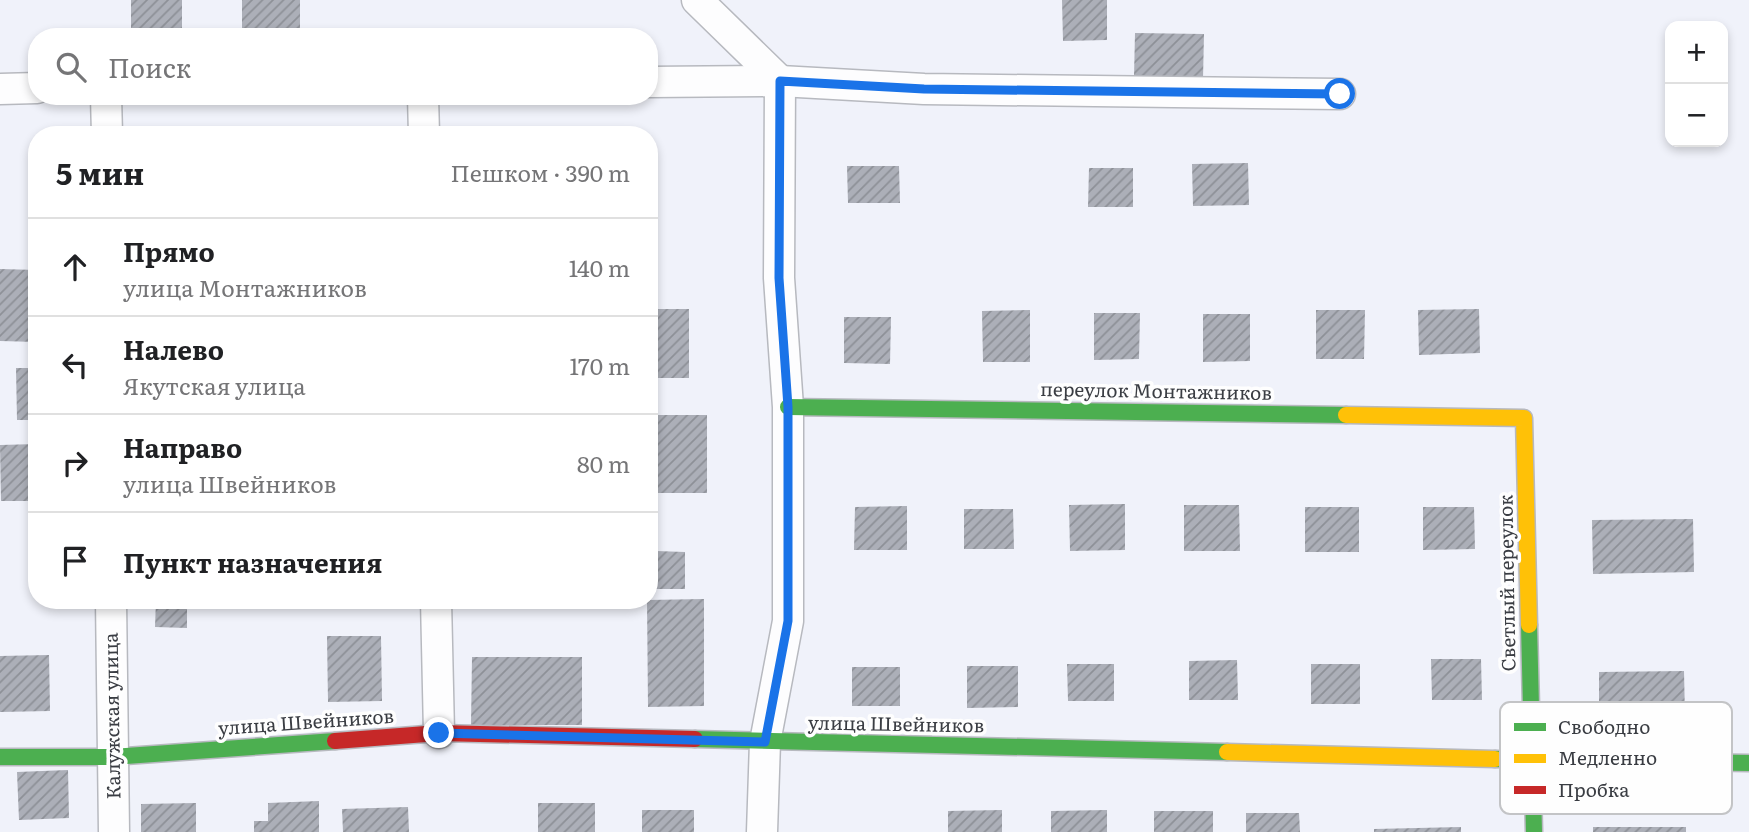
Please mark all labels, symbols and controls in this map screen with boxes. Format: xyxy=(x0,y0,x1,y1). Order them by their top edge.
map controls xyxy=(1665,21,1728,147)
button: + xyxy=(1665,21,1728,84)
search box xyxy=(28,28,658,105)
text: Поиск xyxy=(108,47,191,86)
icon: search xyxy=(52,48,90,86)
route start xyxy=(1324,78,1355,109)
button: − xyxy=(1665,84,1728,147)
text: 5 мин xyxy=(56,150,144,194)
text: Пешком · 390 m xyxy=(451,155,630,189)
text: Прямо xyxy=(123,231,215,270)
icon: ahead xyxy=(56,248,94,286)
text: 140 m xyxy=(569,250,630,284)
text: улица Монтажников xyxy=(123,270,367,304)
text: Налево xyxy=(123,329,224,368)
icon: left xyxy=(56,346,94,384)
text: 170 m xyxy=(569,348,630,382)
text: Якутская улица xyxy=(123,368,306,402)
street label: переулок Монтажников xyxy=(1040,374,1272,406)
text: Направо xyxy=(123,427,242,466)
icon: right xyxy=(56,444,94,482)
text: 80 m xyxy=(577,446,630,480)
text: улица Швейников xyxy=(123,466,337,500)
street label: Светлый переулок xyxy=(1490,494,1522,672)
icon: arrive xyxy=(56,542,94,580)
text: Пункт назначения xyxy=(123,542,382,581)
street label: Калужская улица xyxy=(96,632,126,800)
street label: улица Швейников xyxy=(217,701,395,741)
legend xyxy=(1500,702,1732,814)
street label: улица Швейников xyxy=(808,707,984,739)
text: Свободно xyxy=(1558,712,1650,740)
route end xyxy=(423,717,454,748)
text: Медленно xyxy=(1558,743,1657,771)
text: Пробка xyxy=(1558,775,1630,803)

